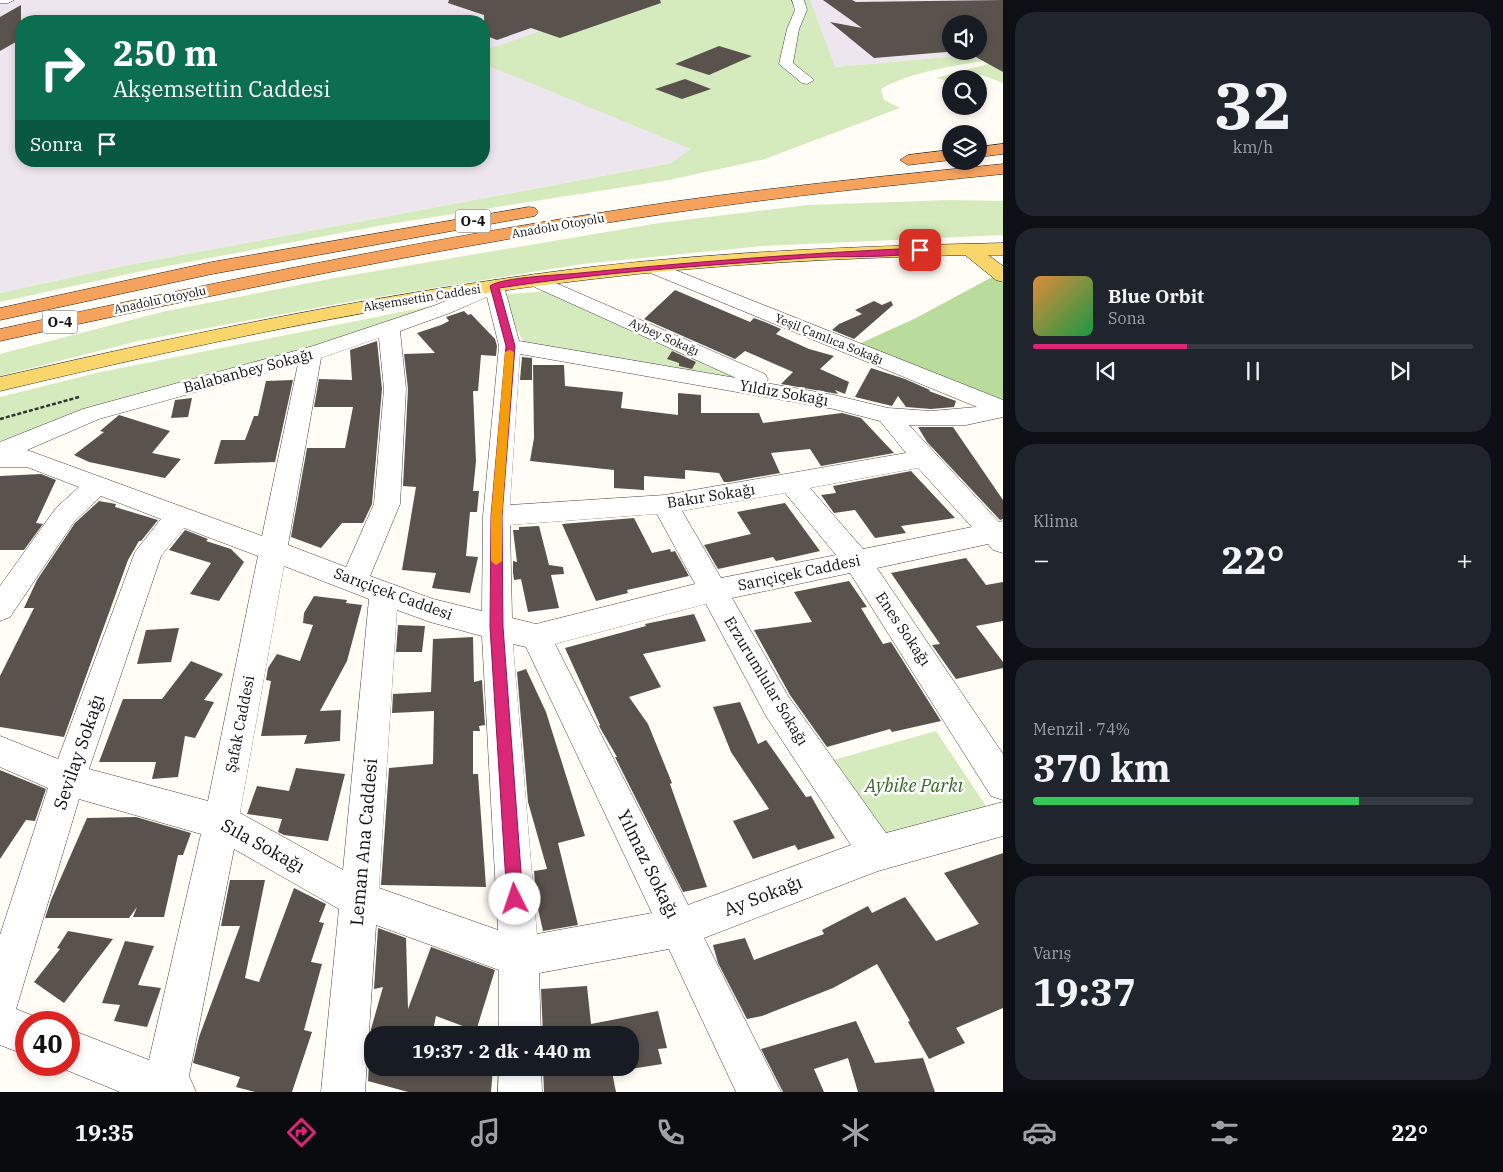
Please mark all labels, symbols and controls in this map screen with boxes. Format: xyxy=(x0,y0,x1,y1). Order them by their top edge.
map controls xyxy=(942,15,987,170)
button: sound xyxy=(942,15,987,60)
text: 250 m xyxy=(113,30,218,76)
icon: right xyxy=(30,35,95,100)
text: 32 xyxy=(1214,62,1292,147)
button: search xyxy=(942,70,987,115)
text: Akşemsettin Caddesi xyxy=(113,74,330,103)
button: layers xyxy=(942,125,987,170)
icon: arrive xyxy=(93,130,121,158)
text: Sonra xyxy=(30,132,83,156)
text: km/h xyxy=(1233,137,1273,157)
road number: O-4 xyxy=(456,210,490,232)
street label: Anadolu Otoyolu xyxy=(510,210,606,241)
pin xyxy=(899,229,941,271)
icon: arrive xyxy=(906,236,934,264)
street label: Akşemsettin Caddesi xyxy=(362,281,482,314)
street label: Anadolu Otoyolu xyxy=(112,282,208,317)
text: Blue Orbit xyxy=(1108,284,1204,308)
text: Sona xyxy=(1108,308,1145,328)
street label: Yeşil Çamlıca Sokağı xyxy=(773,310,886,367)
road number: O-4 xyxy=(42,311,78,334)
street label: Aybey Sokağı xyxy=(627,314,702,359)
street label: Balabanbey Sokağı xyxy=(181,344,315,397)
icon: previous xyxy=(1092,357,1120,385)
icon: pause xyxy=(1239,357,1267,385)
icon: next xyxy=(1386,357,1414,385)
street label: Yıldız Sokağı xyxy=(738,375,830,410)
street label: Bakır Sokağı xyxy=(666,479,757,512)
text: Klima xyxy=(1033,511,1078,531)
text: 22° xyxy=(1221,535,1285,584)
text: − xyxy=(1033,541,1050,578)
text: + xyxy=(1456,541,1473,578)
street label: Sarıçiçek Caddesi xyxy=(736,550,862,595)
street label: Sarıçiçek Caddesi xyxy=(331,563,455,624)
street label: Enes Sokağı xyxy=(872,588,935,670)
street label: Erzurumlular Sokağı xyxy=(720,613,813,749)
street label: Şafak Caddesi xyxy=(221,673,258,774)
street label: Sevilay Sokağı xyxy=(48,691,109,813)
text: Menzil · 74% xyxy=(1033,719,1130,739)
text: 370 km xyxy=(1033,743,1171,792)
street label: Leman Ana Caddesi xyxy=(345,757,382,927)
park label: Aybike Parkı xyxy=(864,774,964,797)
street label: Yılmaz Sokağı xyxy=(612,806,685,922)
street label: Sıla Sokağı xyxy=(217,813,309,878)
street label: Ay Sokağı xyxy=(720,870,806,921)
position arrow xyxy=(488,872,540,924)
text: Varış xyxy=(1033,943,1071,963)
text: 19:37 xyxy=(1033,967,1136,1016)
speed limit sign: 40 xyxy=(15,1011,80,1076)
text: 19:37 · 2 dk · 440 m xyxy=(412,1039,591,1063)
icon: directions xyxy=(284,1115,319,1150)
icon: music xyxy=(468,1115,503,1150)
icon: phone xyxy=(653,1115,688,1150)
icon: climate xyxy=(838,1115,873,1150)
icon: car xyxy=(1022,1115,1057,1150)
icon: filters xyxy=(1207,1115,1242,1150)
text: 19:35 xyxy=(75,1118,134,1147)
text: 22° xyxy=(1391,1118,1428,1147)

